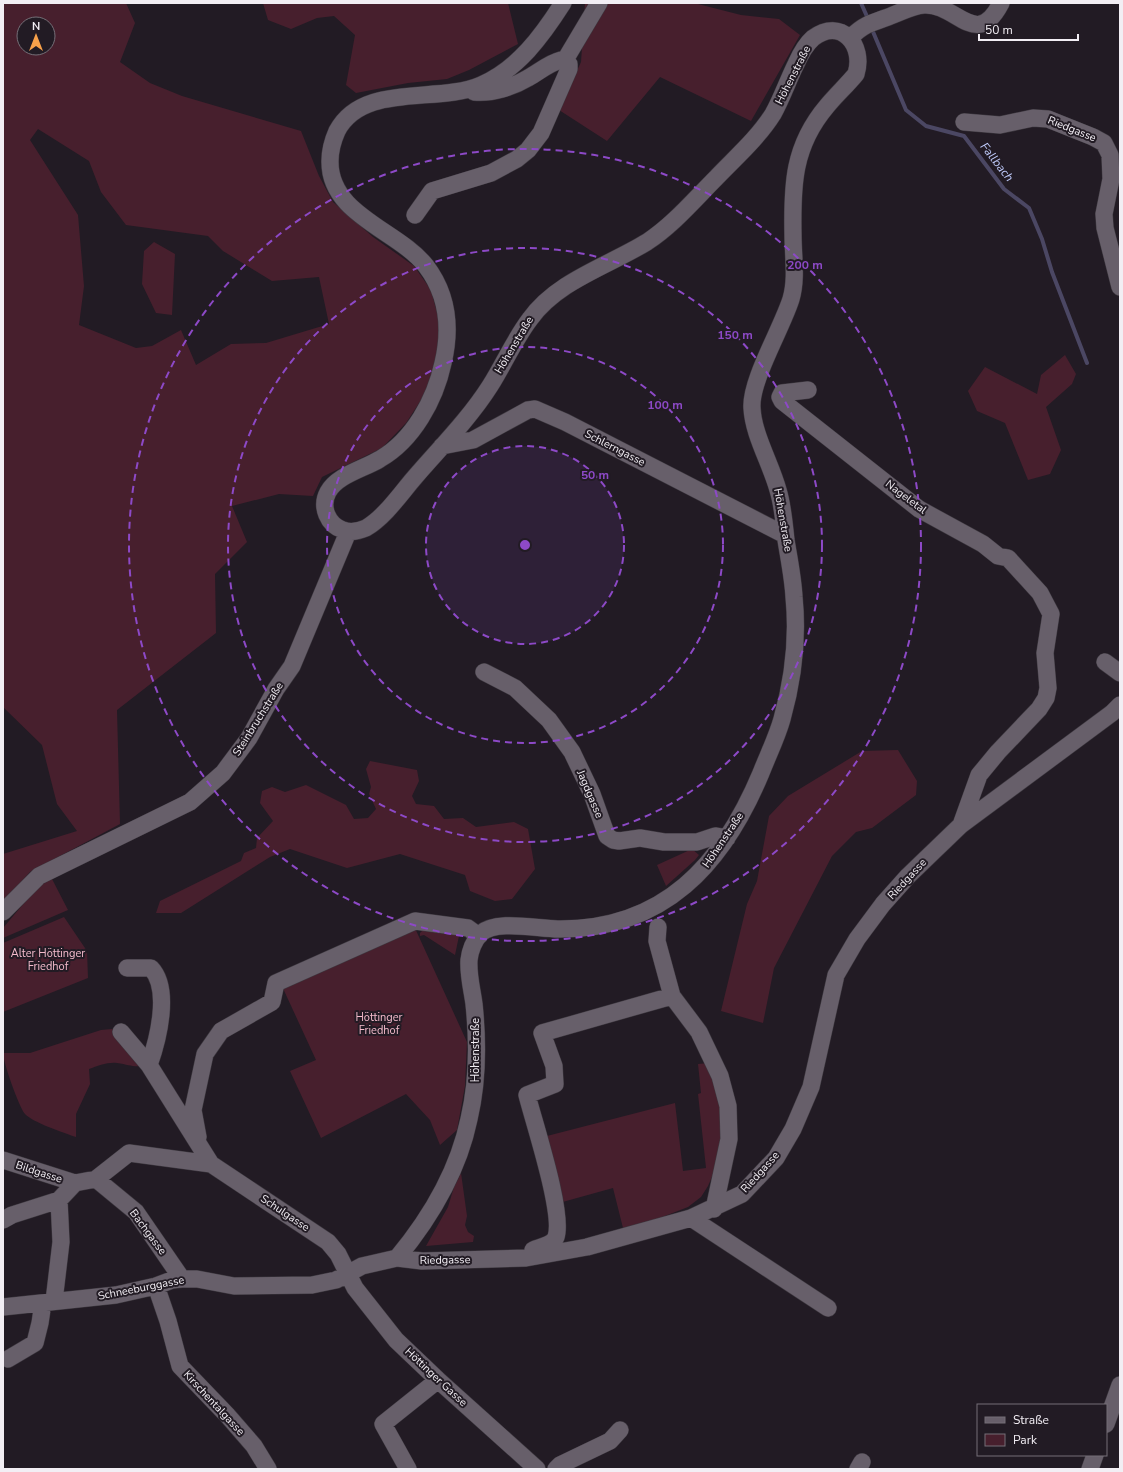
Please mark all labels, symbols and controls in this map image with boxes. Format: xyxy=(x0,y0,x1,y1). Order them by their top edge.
north arrow xyxy=(16,16,56,56)
scale bar xyxy=(979,16,1078,42)
text: N xyxy=(32,19,40,34)
text: 50 m xyxy=(985,22,1013,38)
street label: Höhenstraße xyxy=(772,43,814,107)
street label: Riedgasse xyxy=(1046,113,1099,146)
water label: Fallbach xyxy=(977,139,1017,185)
text: 200 m xyxy=(787,257,823,273)
street label: Höhenstraße xyxy=(491,313,537,376)
text: 150 m xyxy=(717,327,753,343)
text: 100 m xyxy=(647,397,683,413)
street label: Schlerngasse xyxy=(582,426,648,470)
text: 50 m xyxy=(581,467,609,483)
street label: Nageletal xyxy=(882,476,930,518)
street label: Höhenstraße xyxy=(770,487,796,553)
centre of rings xyxy=(518,538,532,552)
street label: Steinbruchstraße xyxy=(229,679,287,759)
street label: Jagdgasse xyxy=(573,767,607,821)
street label: Höhenstraße xyxy=(699,809,747,871)
street label: Riedgasse xyxy=(884,855,930,903)
park label: Alter Höttinger Friedhof xyxy=(11,946,85,974)
park label: Höttinger Friedhof xyxy=(355,1010,403,1038)
street label: Höhenstraße xyxy=(468,1018,483,1082)
street label: Riedgasse xyxy=(737,1148,783,1196)
street label: Bildgasse xyxy=(14,1157,64,1187)
street label: Schulgasse xyxy=(258,1191,313,1235)
street label: Bachgasse xyxy=(126,1206,170,1258)
street label: Riedgasse xyxy=(419,1252,471,1268)
street label: Schneeburggasse xyxy=(97,1272,186,1304)
street label: Höttinger Gasse xyxy=(402,1344,471,1410)
street label: Kirschentalgasse xyxy=(180,1367,248,1439)
legend xyxy=(977,1404,1107,1456)
text: Straße xyxy=(1013,1412,1049,1428)
text: Park xyxy=(1013,1432,1038,1448)

